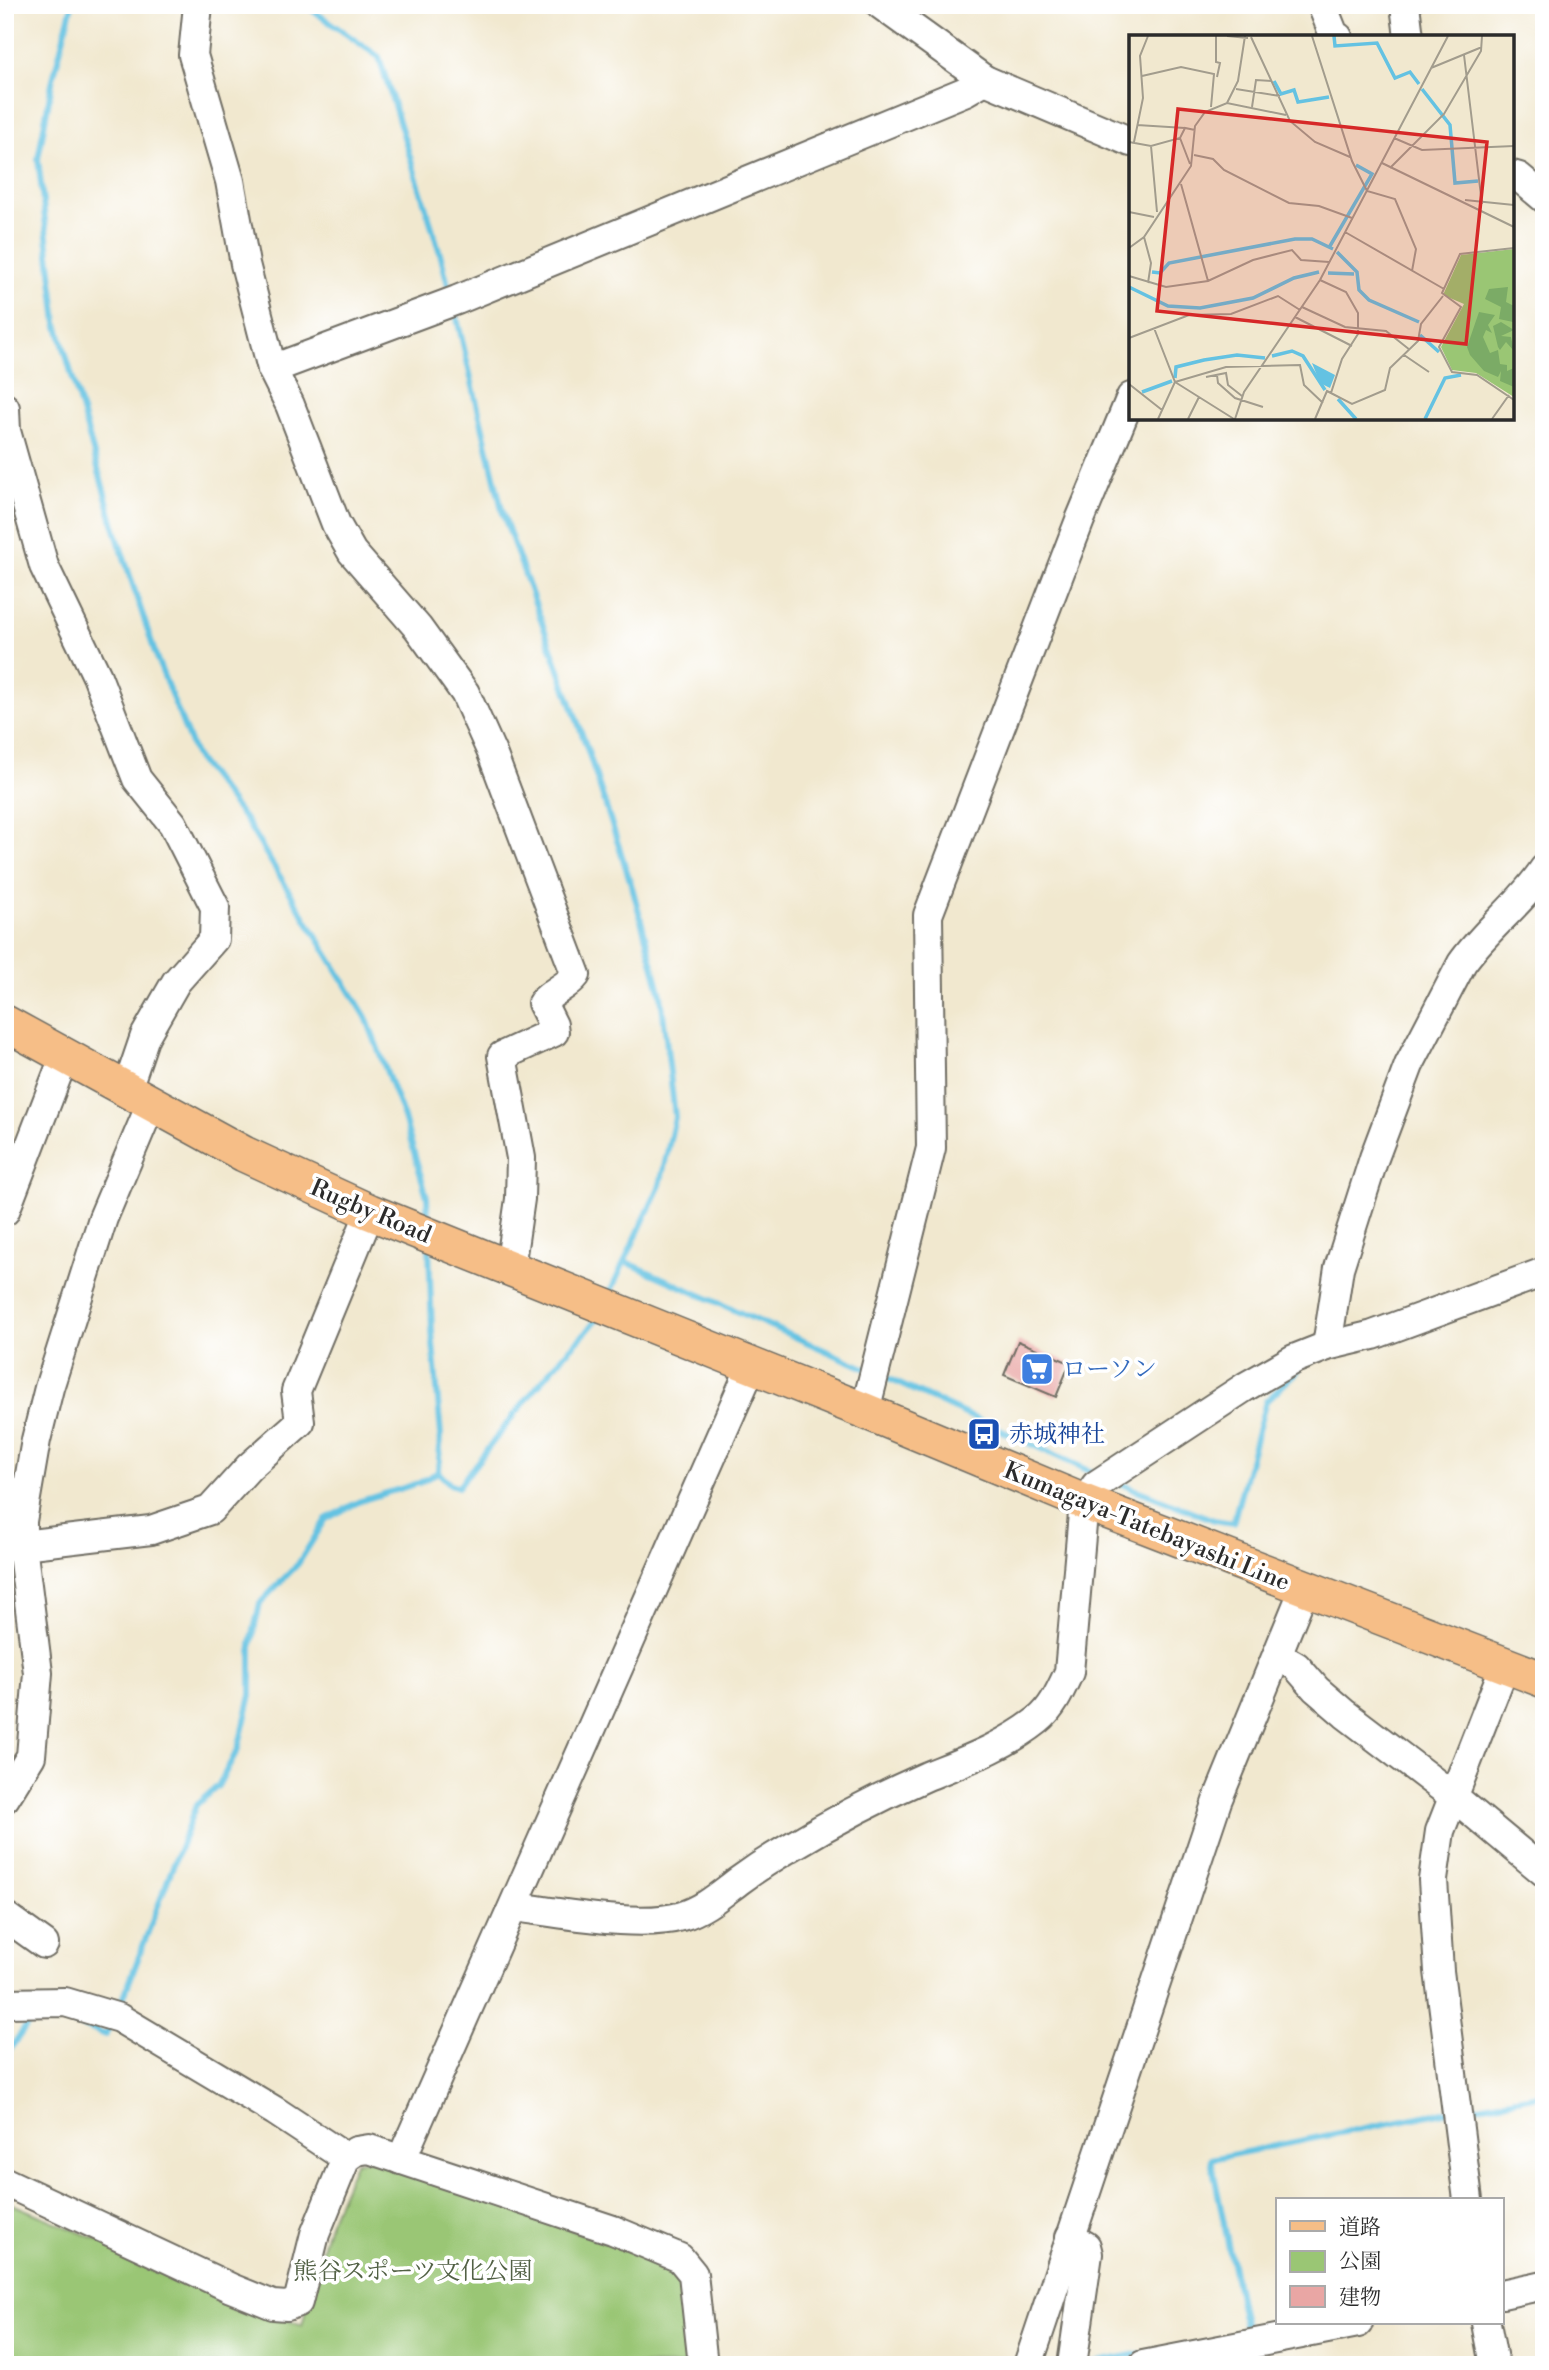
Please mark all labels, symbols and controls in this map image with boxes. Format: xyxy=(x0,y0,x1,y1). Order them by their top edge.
inset map xyxy=(1129,35,1514,420)
street label: Rugby Road xyxy=(306,1173,436,1251)
supermarket icon: ローソン xyxy=(1018,1350,1056,1388)
place label: ローソン xyxy=(1062,1355,1157,1385)
bus stop icon: 赤城神社 xyxy=(965,1415,1003,1453)
place label: 赤城神社 xyxy=(1009,1420,1105,1450)
street label: Kumagaya-Tatebayashi Line xyxy=(999,1456,1294,1598)
legend xyxy=(1276,2198,1504,2324)
text: 道路 xyxy=(1339,2215,1381,2241)
text: 公園 xyxy=(1339,2249,1381,2275)
park label: 熊谷スポーツ文化公園 xyxy=(293,2257,533,2287)
text: 建物 xyxy=(1339,2285,1381,2311)

